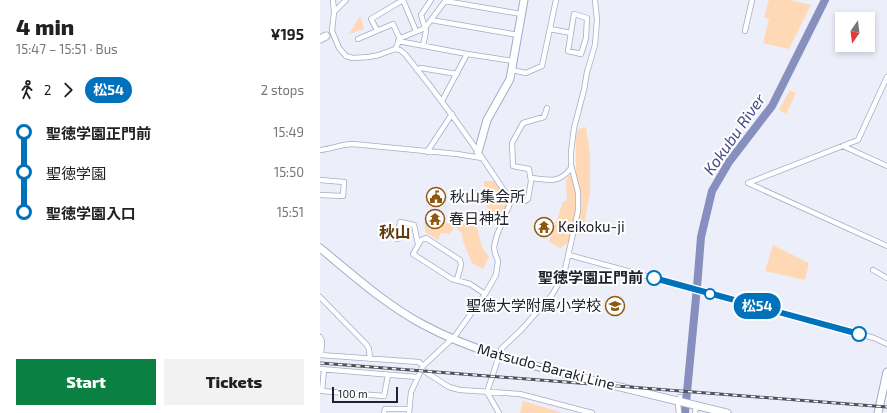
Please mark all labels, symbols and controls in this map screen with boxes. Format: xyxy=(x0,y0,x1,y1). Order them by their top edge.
north arrow xyxy=(835,12,875,52)
map controls xyxy=(835,12,875,52)
text: 4 min xyxy=(16,13,74,39)
text: ¥195 xyxy=(270,25,304,43)
text: 15:47 – 15:51 · Bus xyxy=(16,41,118,57)
icon: walk xyxy=(16,79,38,101)
icon: forward xyxy=(57,79,79,101)
text: 松54 xyxy=(93,81,124,98)
text: 2 xyxy=(44,82,51,98)
text: 2 stops xyxy=(261,82,304,98)
water label: Kokubu River xyxy=(699,89,769,178)
text: 聖徳学園正門前 xyxy=(46,124,151,142)
text: 15:49 xyxy=(273,124,304,140)
text: 聖徳学園 xyxy=(46,164,106,182)
text: 15:50 xyxy=(274,164,304,180)
public building icon: 秋山集会所 xyxy=(425,186,447,208)
place label: 秋山集会所 xyxy=(450,187,525,205)
text: 聖徳学園入口 xyxy=(46,204,136,222)
text: 15:51 xyxy=(277,204,304,220)
temple icon: 春日神社 xyxy=(424,208,446,230)
place label: 春日神社 xyxy=(449,209,509,227)
temple icon: Keikoku-ji xyxy=(533,216,555,238)
place label: Keikoku-ji xyxy=(558,217,625,236)
district label: 秋山 xyxy=(379,222,411,241)
place label: 聖徳学園正門前 xyxy=(538,268,643,286)
marker: 聖徳学園正門前 xyxy=(646,270,662,286)
unlabelled marker xyxy=(704,288,716,300)
line badge: 松54 xyxy=(734,293,780,319)
school or university icon: 聖徳大学附属小学校 xyxy=(604,295,626,317)
place label: 聖徳大学附属小学校 xyxy=(466,296,601,314)
text: 松54 xyxy=(742,297,772,314)
unlabelled marker xyxy=(851,326,867,342)
street label: Matsudo-Baraki Line xyxy=(475,339,617,393)
button: Start xyxy=(16,359,156,405)
button: Tickets xyxy=(164,359,304,405)
scale bar xyxy=(332,385,398,404)
text: 100 m xyxy=(338,387,368,400)

